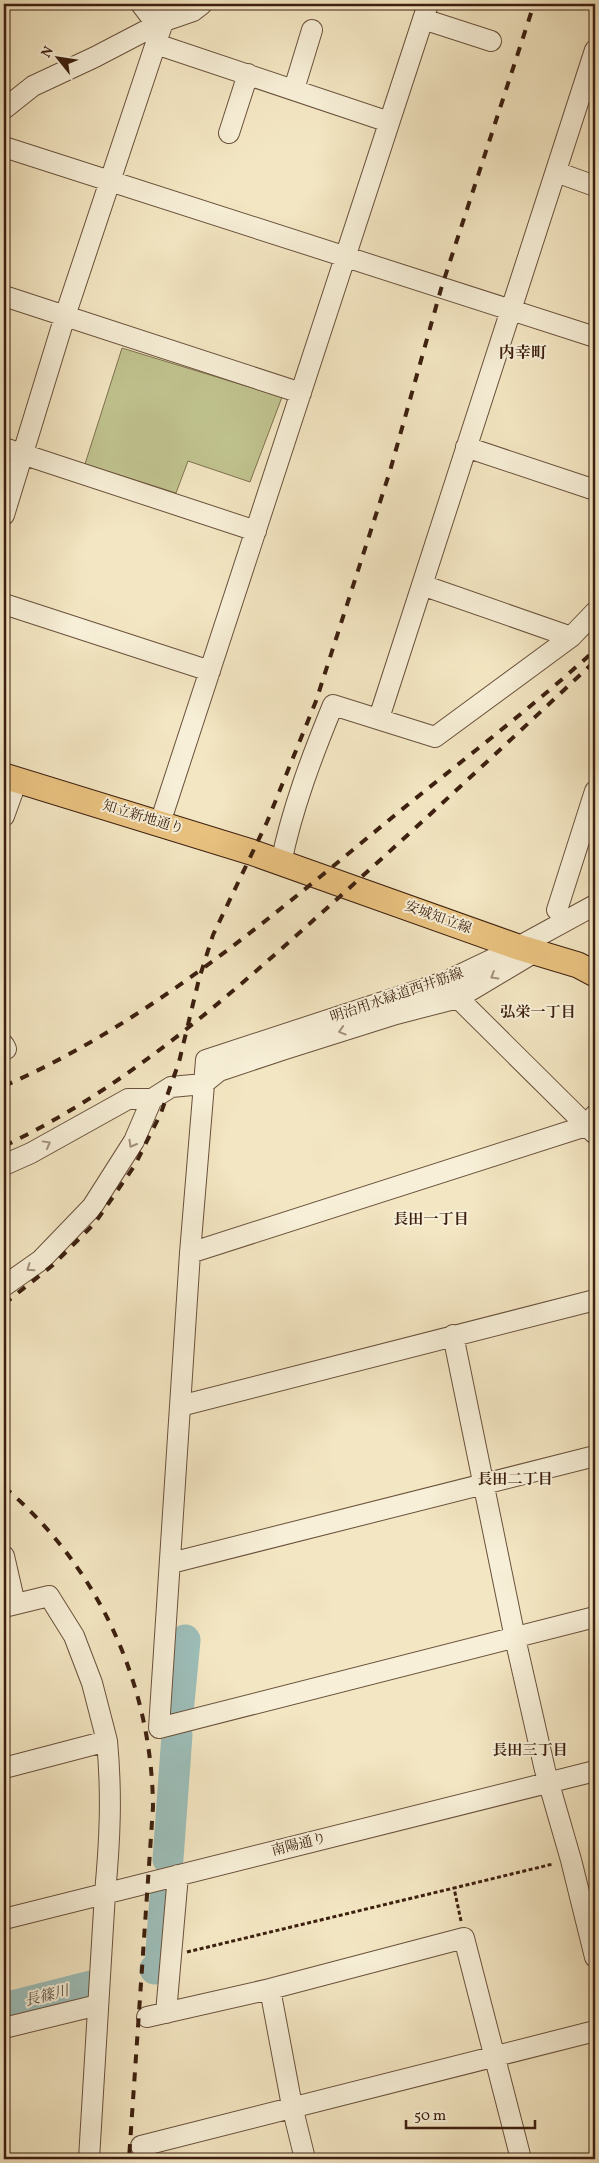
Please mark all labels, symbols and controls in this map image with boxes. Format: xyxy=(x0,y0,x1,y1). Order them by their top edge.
north arrow xyxy=(32,32,82,82)
text: N xyxy=(37,43,59,61)
district label: 内幸町 xyxy=(499,343,547,365)
street label: 知立新地通り xyxy=(100,797,186,839)
street label: 安城知立線 xyxy=(402,897,474,939)
street label: 明治用水緑道西井筋線 xyxy=(328,964,466,1028)
one-way arrow xyxy=(491,970,500,980)
district label: 弘栄一丁目 xyxy=(500,1003,576,1024)
one-way arrow xyxy=(339,1025,347,1035)
one-way arrow xyxy=(129,1138,139,1147)
one-way arrow xyxy=(42,1140,51,1150)
district label: 長田一丁目 xyxy=(393,1210,469,1231)
one-way arrow xyxy=(26,1262,35,1271)
district label: 長田二丁目 xyxy=(477,1470,553,1491)
district label: 長田三丁目 xyxy=(492,1741,568,1762)
street label: 南陽通り xyxy=(270,1829,328,1861)
water label: 長篠川 xyxy=(23,1981,73,2013)
scale bar xyxy=(406,2098,535,2130)
text: 50 m xyxy=(414,2106,446,2127)

